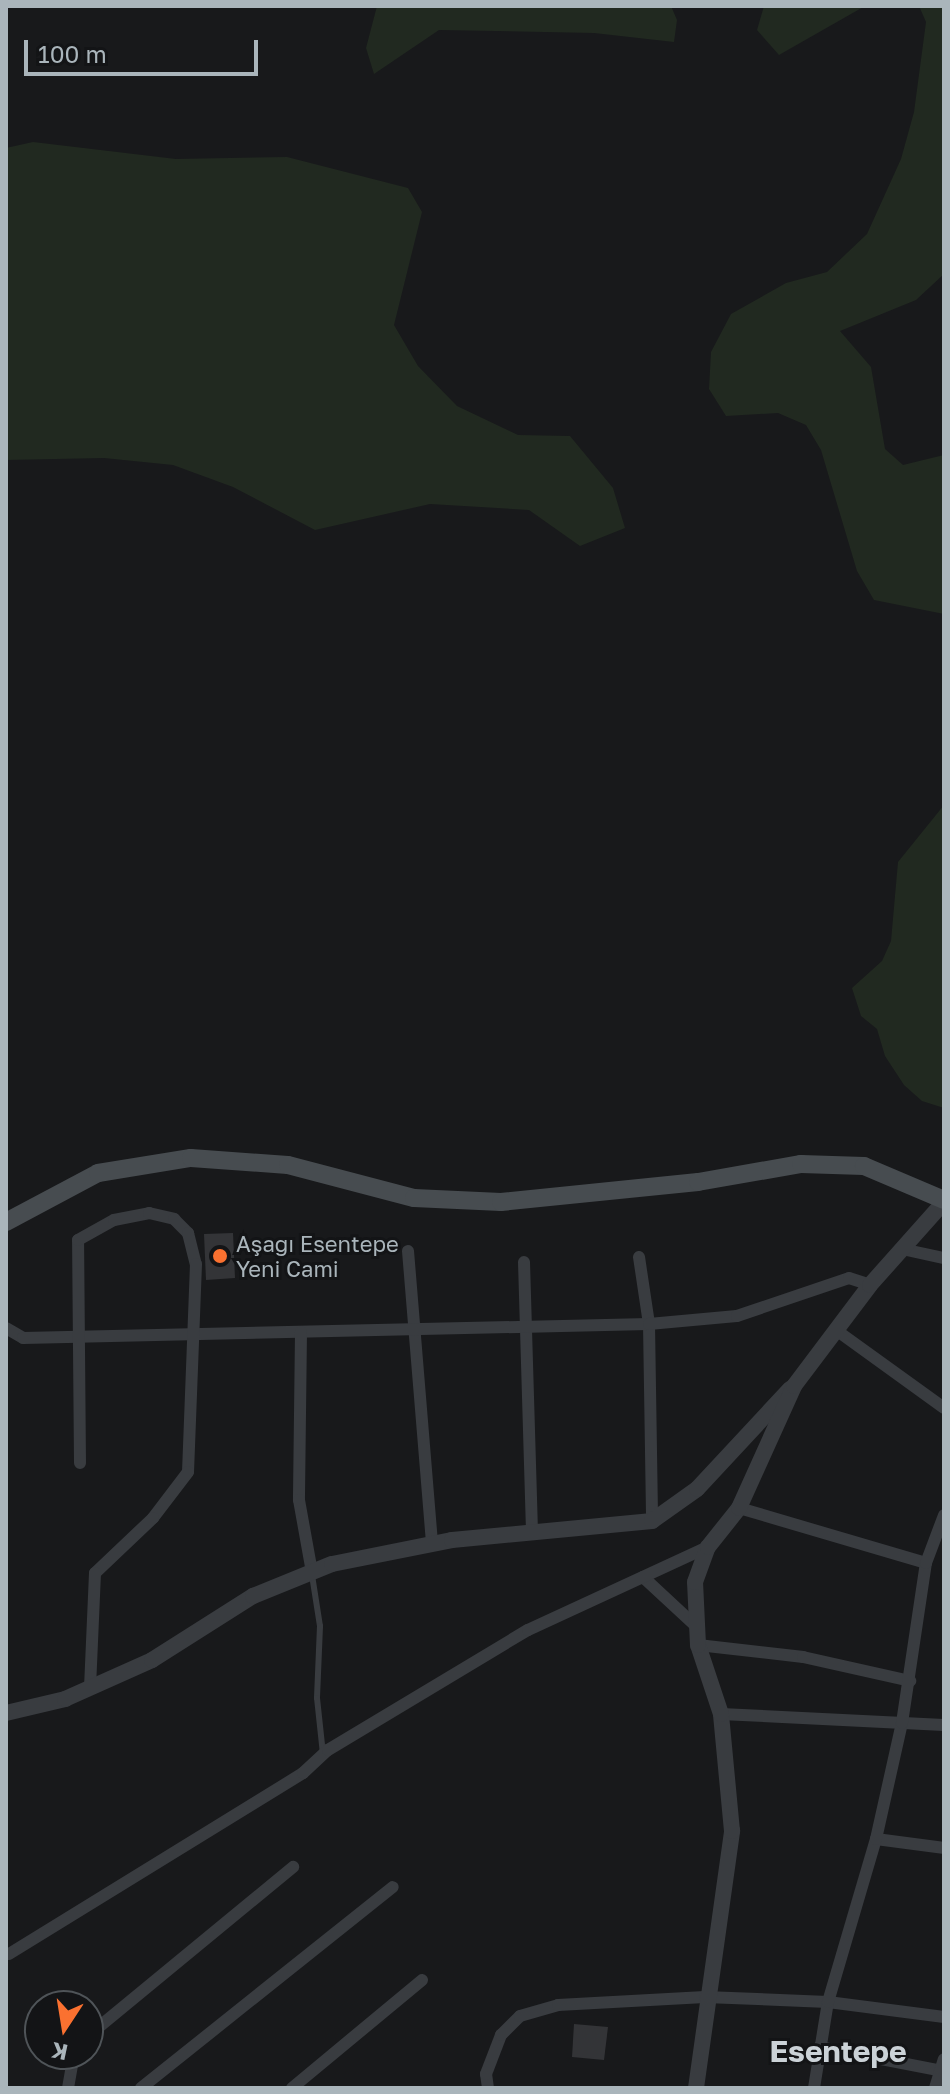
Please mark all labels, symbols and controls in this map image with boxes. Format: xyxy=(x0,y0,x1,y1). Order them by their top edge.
scale bar xyxy=(28,24,262,74)
text: 100 m xyxy=(38,39,107,68)
place label: Aşağı Esentepe Yeni Cami xyxy=(236,1230,399,1282)
marker: Aşağı Esentepe Yeni Cami xyxy=(211,1247,229,1265)
north arrow xyxy=(24,1990,104,2070)
district label: Esentepe xyxy=(769,2033,907,2069)
text: K xyxy=(49,2037,70,2067)

